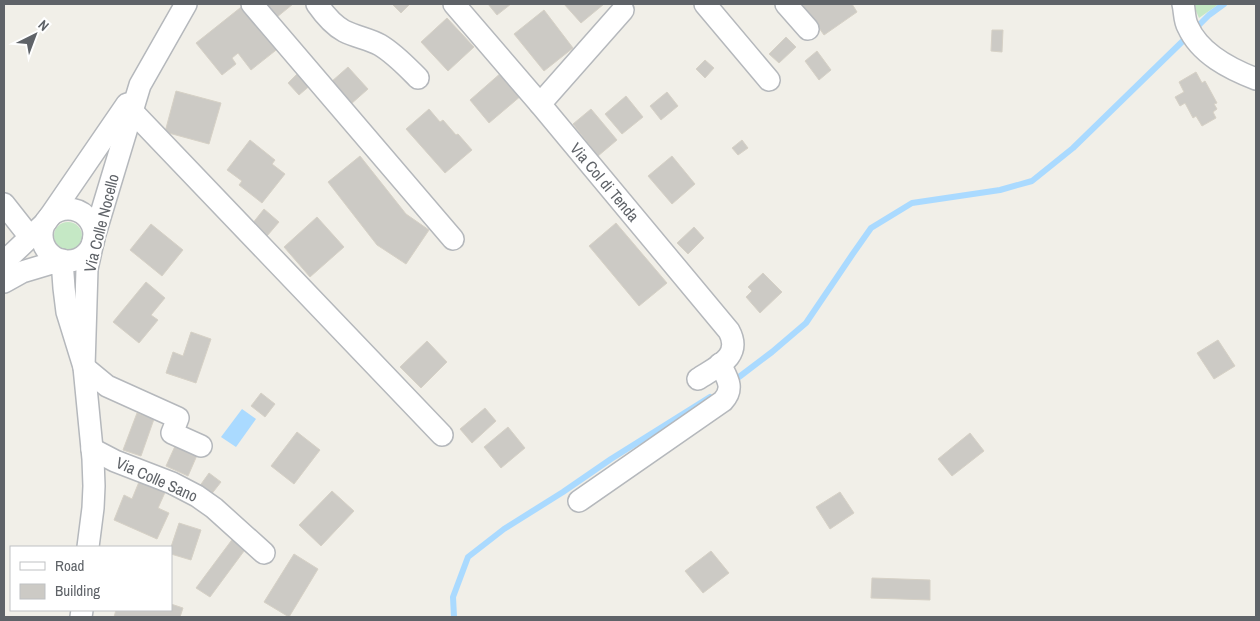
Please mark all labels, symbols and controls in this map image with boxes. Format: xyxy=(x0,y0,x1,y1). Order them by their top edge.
north arrow xyxy=(10,10,60,60)
text: N xyxy=(35,16,53,35)
street label: Via Col di Tenda xyxy=(566,138,645,227)
street label: Via Colle Nocello xyxy=(78,172,124,274)
street label: Via Colle Sano xyxy=(113,451,201,507)
legend xyxy=(10,546,172,611)
text: Road xyxy=(55,555,84,576)
text: Building xyxy=(55,580,100,601)

